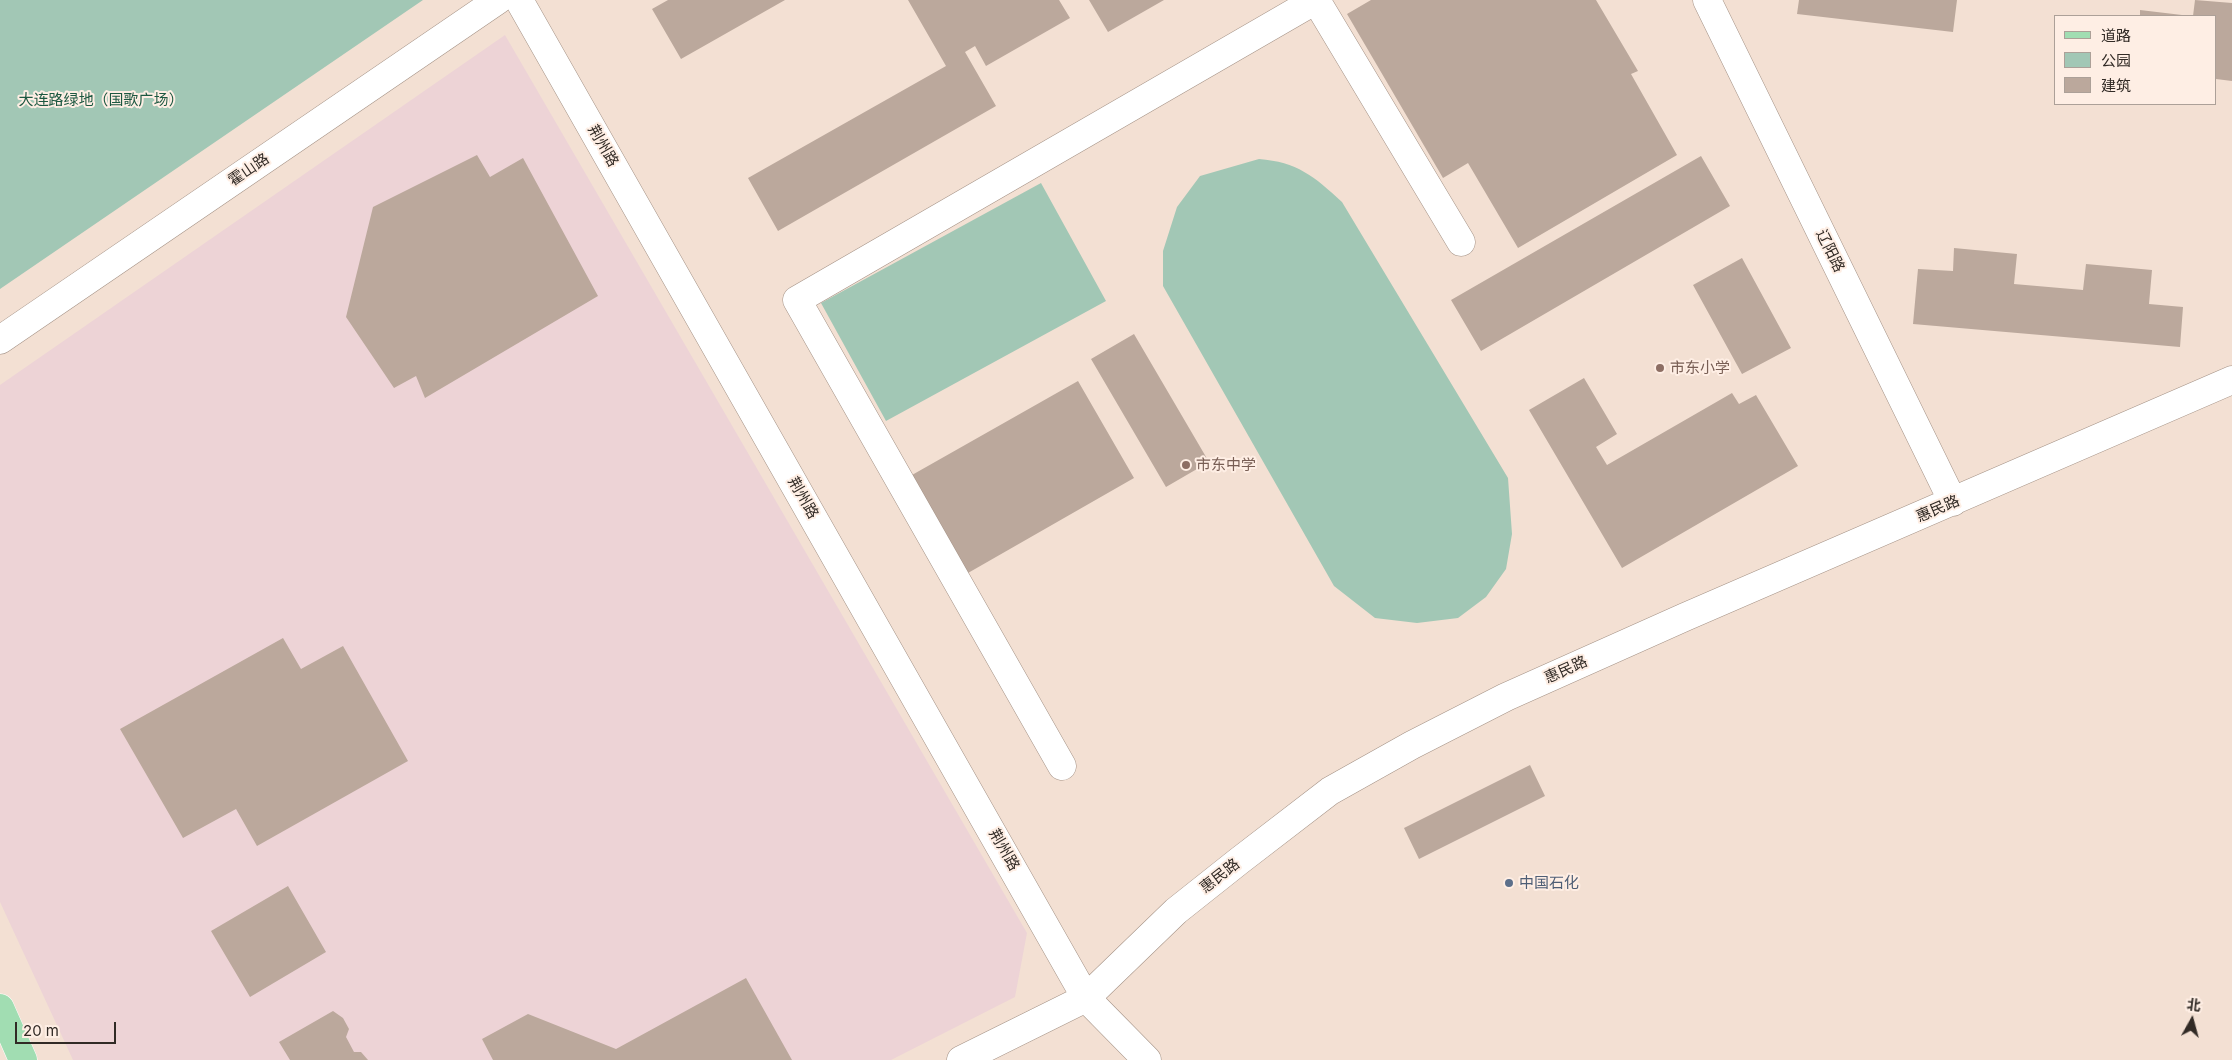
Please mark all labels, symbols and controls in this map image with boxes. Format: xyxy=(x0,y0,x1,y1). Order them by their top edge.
legend xyxy=(2054,15,2217,105)
text: 道路 xyxy=(2101,26,2131,45)
text: 公园 xyxy=(2101,51,2131,70)
text: 建筑 xyxy=(2101,76,2131,95)
park label: 大连路绿地（国歌广场） xyxy=(19,91,183,109)
street label: 荆州路 xyxy=(584,122,622,170)
street label: 霍山路 xyxy=(225,150,273,190)
street label: 辽阳路 xyxy=(1812,227,1848,275)
place label: 市东小学 xyxy=(1670,359,1730,377)
marker: 市东小学 xyxy=(1654,362,1666,374)
place label: 市东中学 xyxy=(1196,456,1256,474)
marker: 市东中学 xyxy=(1180,459,1192,471)
street label: 荆州路 xyxy=(784,474,822,522)
street label: 惠民路 xyxy=(1914,492,1962,526)
street label: 惠民路 xyxy=(1542,653,1590,687)
street label: 荆州路 xyxy=(985,826,1023,874)
street label: 惠民路 xyxy=(1197,855,1243,897)
place label: 中国石化 xyxy=(1519,874,1579,892)
marker: 中国石化 xyxy=(1503,877,1515,889)
north arrow xyxy=(2167,995,2217,1045)
text: 北 xyxy=(2186,995,2202,1014)
scale bar xyxy=(18,1012,119,1044)
text: 20 m xyxy=(23,1021,59,1040)

